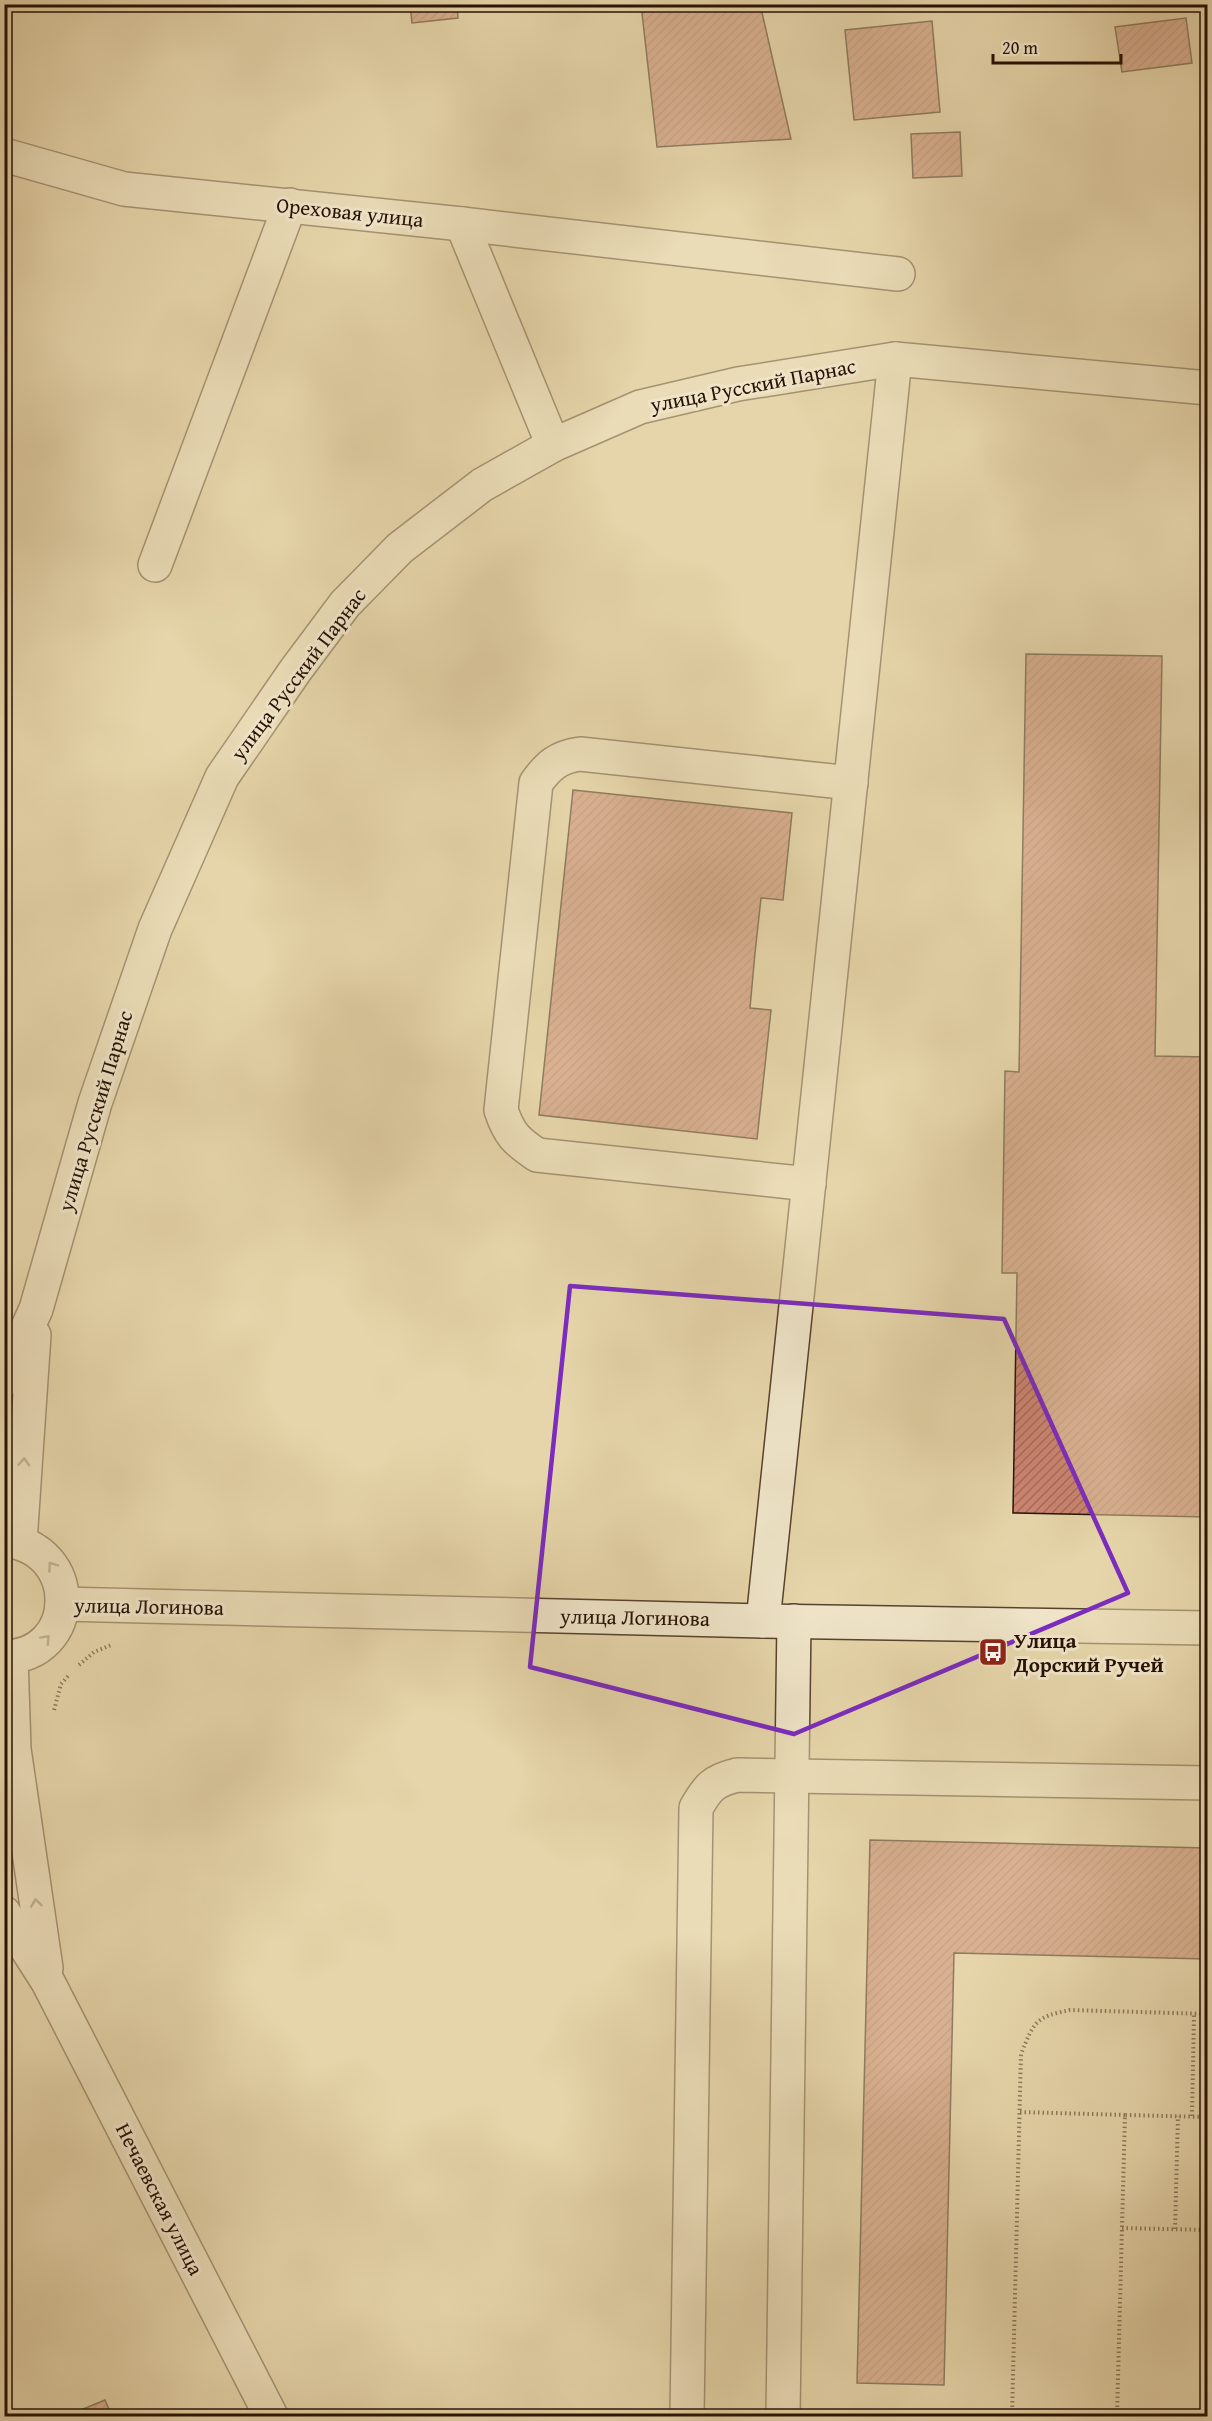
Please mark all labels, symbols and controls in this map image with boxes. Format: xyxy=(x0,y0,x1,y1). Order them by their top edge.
scale bar xyxy=(993,27,1120,65)
text: 20 m xyxy=(1002,34,1038,61)
street label: Ореховая улица xyxy=(275,189,425,235)
street label: улица Русский Парнас xyxy=(647,350,858,420)
street label: улица Русский Парнас xyxy=(222,581,373,768)
street label: улица Русский Парнас xyxy=(49,1007,140,1216)
one-way arrow xyxy=(18,1458,31,1467)
one-way arrow xyxy=(48,1561,59,1572)
street label: улица Логинова xyxy=(73,1589,224,1623)
street label: улица Логинова xyxy=(559,1600,710,1634)
place label: Улица Дорский Ручей xyxy=(1013,1625,1164,1680)
one-way arrow xyxy=(38,1635,49,1646)
bus stop icon: Улица Дорский Ручей xyxy=(977,1636,1009,1668)
one-way arrow xyxy=(31,1898,43,1908)
street label: Нечаевская улица xyxy=(108,2117,212,2281)

